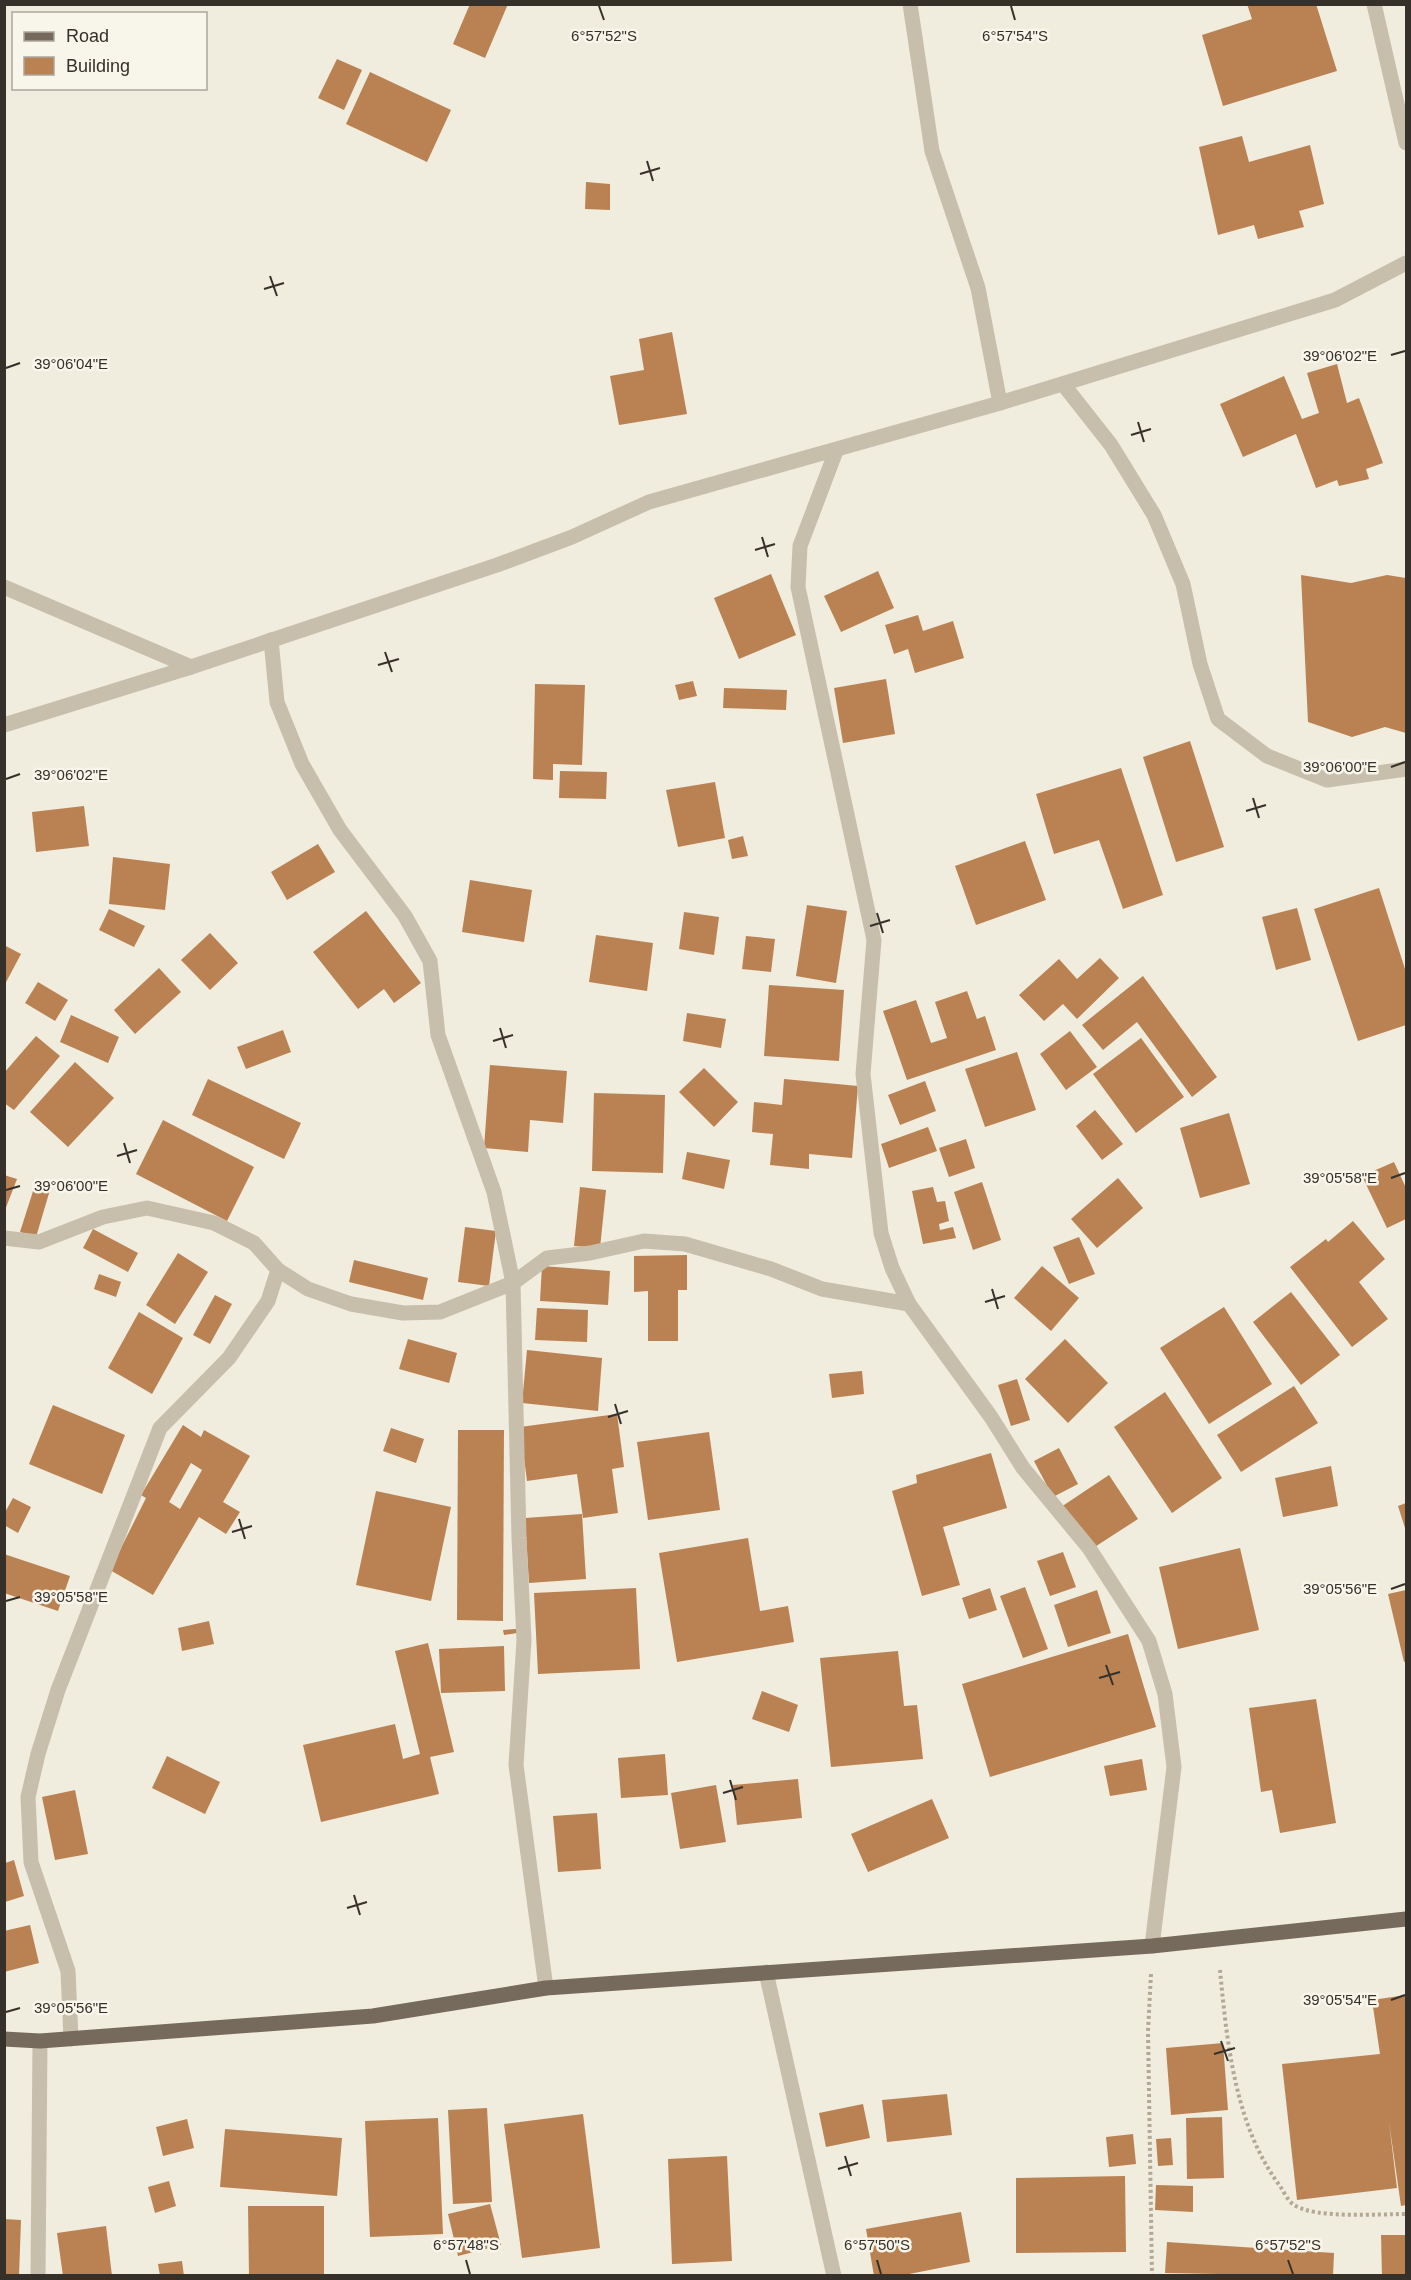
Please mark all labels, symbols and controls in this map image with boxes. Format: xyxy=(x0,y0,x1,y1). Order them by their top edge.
legend xyxy=(12,12,207,90)
text: Road xyxy=(66,26,109,46)
text: 6°57'52"S xyxy=(571,27,637,44)
text: 6°57'54"S xyxy=(982,27,1048,44)
text: Building xyxy=(66,56,130,76)
text: 39°06'02"E xyxy=(1303,347,1377,364)
text: 39°06'04"E xyxy=(34,355,108,372)
text: 39°06'00"E xyxy=(1303,758,1377,775)
text: 39°06'02"E xyxy=(34,766,108,783)
text: 39°05'58"E xyxy=(1303,1169,1377,1186)
text: 39°06'00"E xyxy=(34,1177,108,1194)
text: 39°05'56"E xyxy=(1303,1580,1377,1597)
text: 39°05'58"E xyxy=(34,1588,108,1605)
text: 39°05'54"E xyxy=(1303,1991,1377,2008)
text: 39°05'56"E xyxy=(34,1999,108,2016)
text: 6°57'48"S xyxy=(433,2236,499,2253)
text: 6°57'50"S xyxy=(844,2236,910,2253)
text: 6°57'52"S xyxy=(1255,2236,1321,2253)

